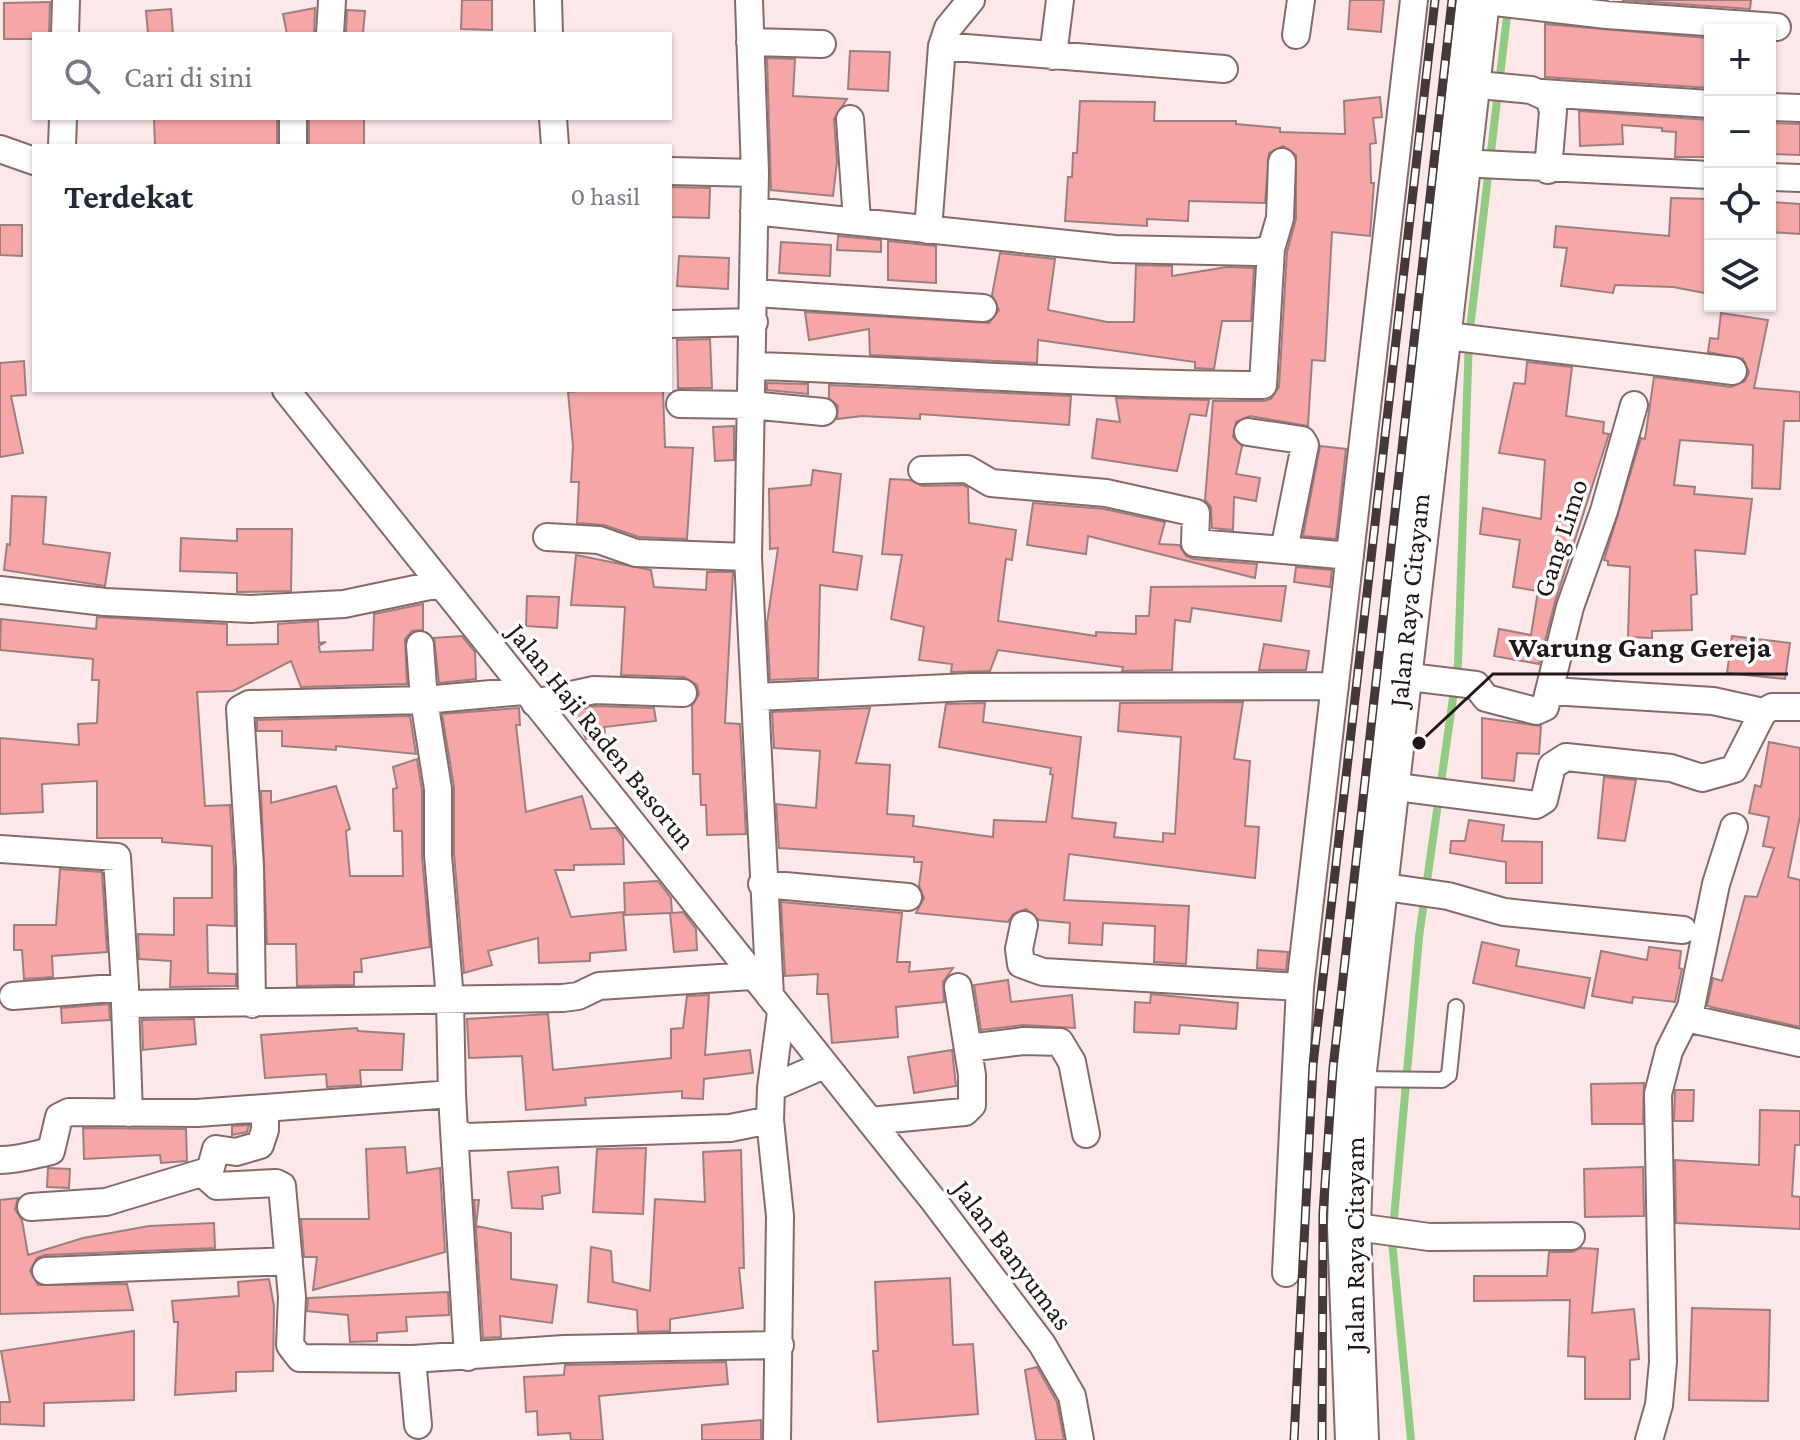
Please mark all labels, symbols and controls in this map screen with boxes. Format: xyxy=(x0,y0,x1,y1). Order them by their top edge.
map controls xyxy=(1704,24,1776,312)
button: + xyxy=(1704,24,1776,96)
search box xyxy=(32,32,672,120)
icon: search xyxy=(60,54,104,98)
text: Cari di sini xyxy=(124,60,252,93)
button: − xyxy=(1704,96,1776,168)
button: locate xyxy=(1704,168,1776,240)
text: Terdekat xyxy=(64,178,193,215)
text: 0 hasil xyxy=(571,182,640,211)
button: layers xyxy=(1704,240,1776,312)
street label: Gang Limo xyxy=(1526,475,1594,601)
street label: Jalan Raya Citayam xyxy=(1382,492,1436,711)
street label: Jalan Haji Raden Basorun xyxy=(500,615,703,855)
callout: Warung Gang Gereja xyxy=(1493,620,1788,674)
text: Warung Gang Gereja xyxy=(1508,630,1772,664)
street label: Jalan Raya Citayam xyxy=(1339,1137,1370,1354)
street label: Jalan Banyumas xyxy=(945,1172,1079,1336)

